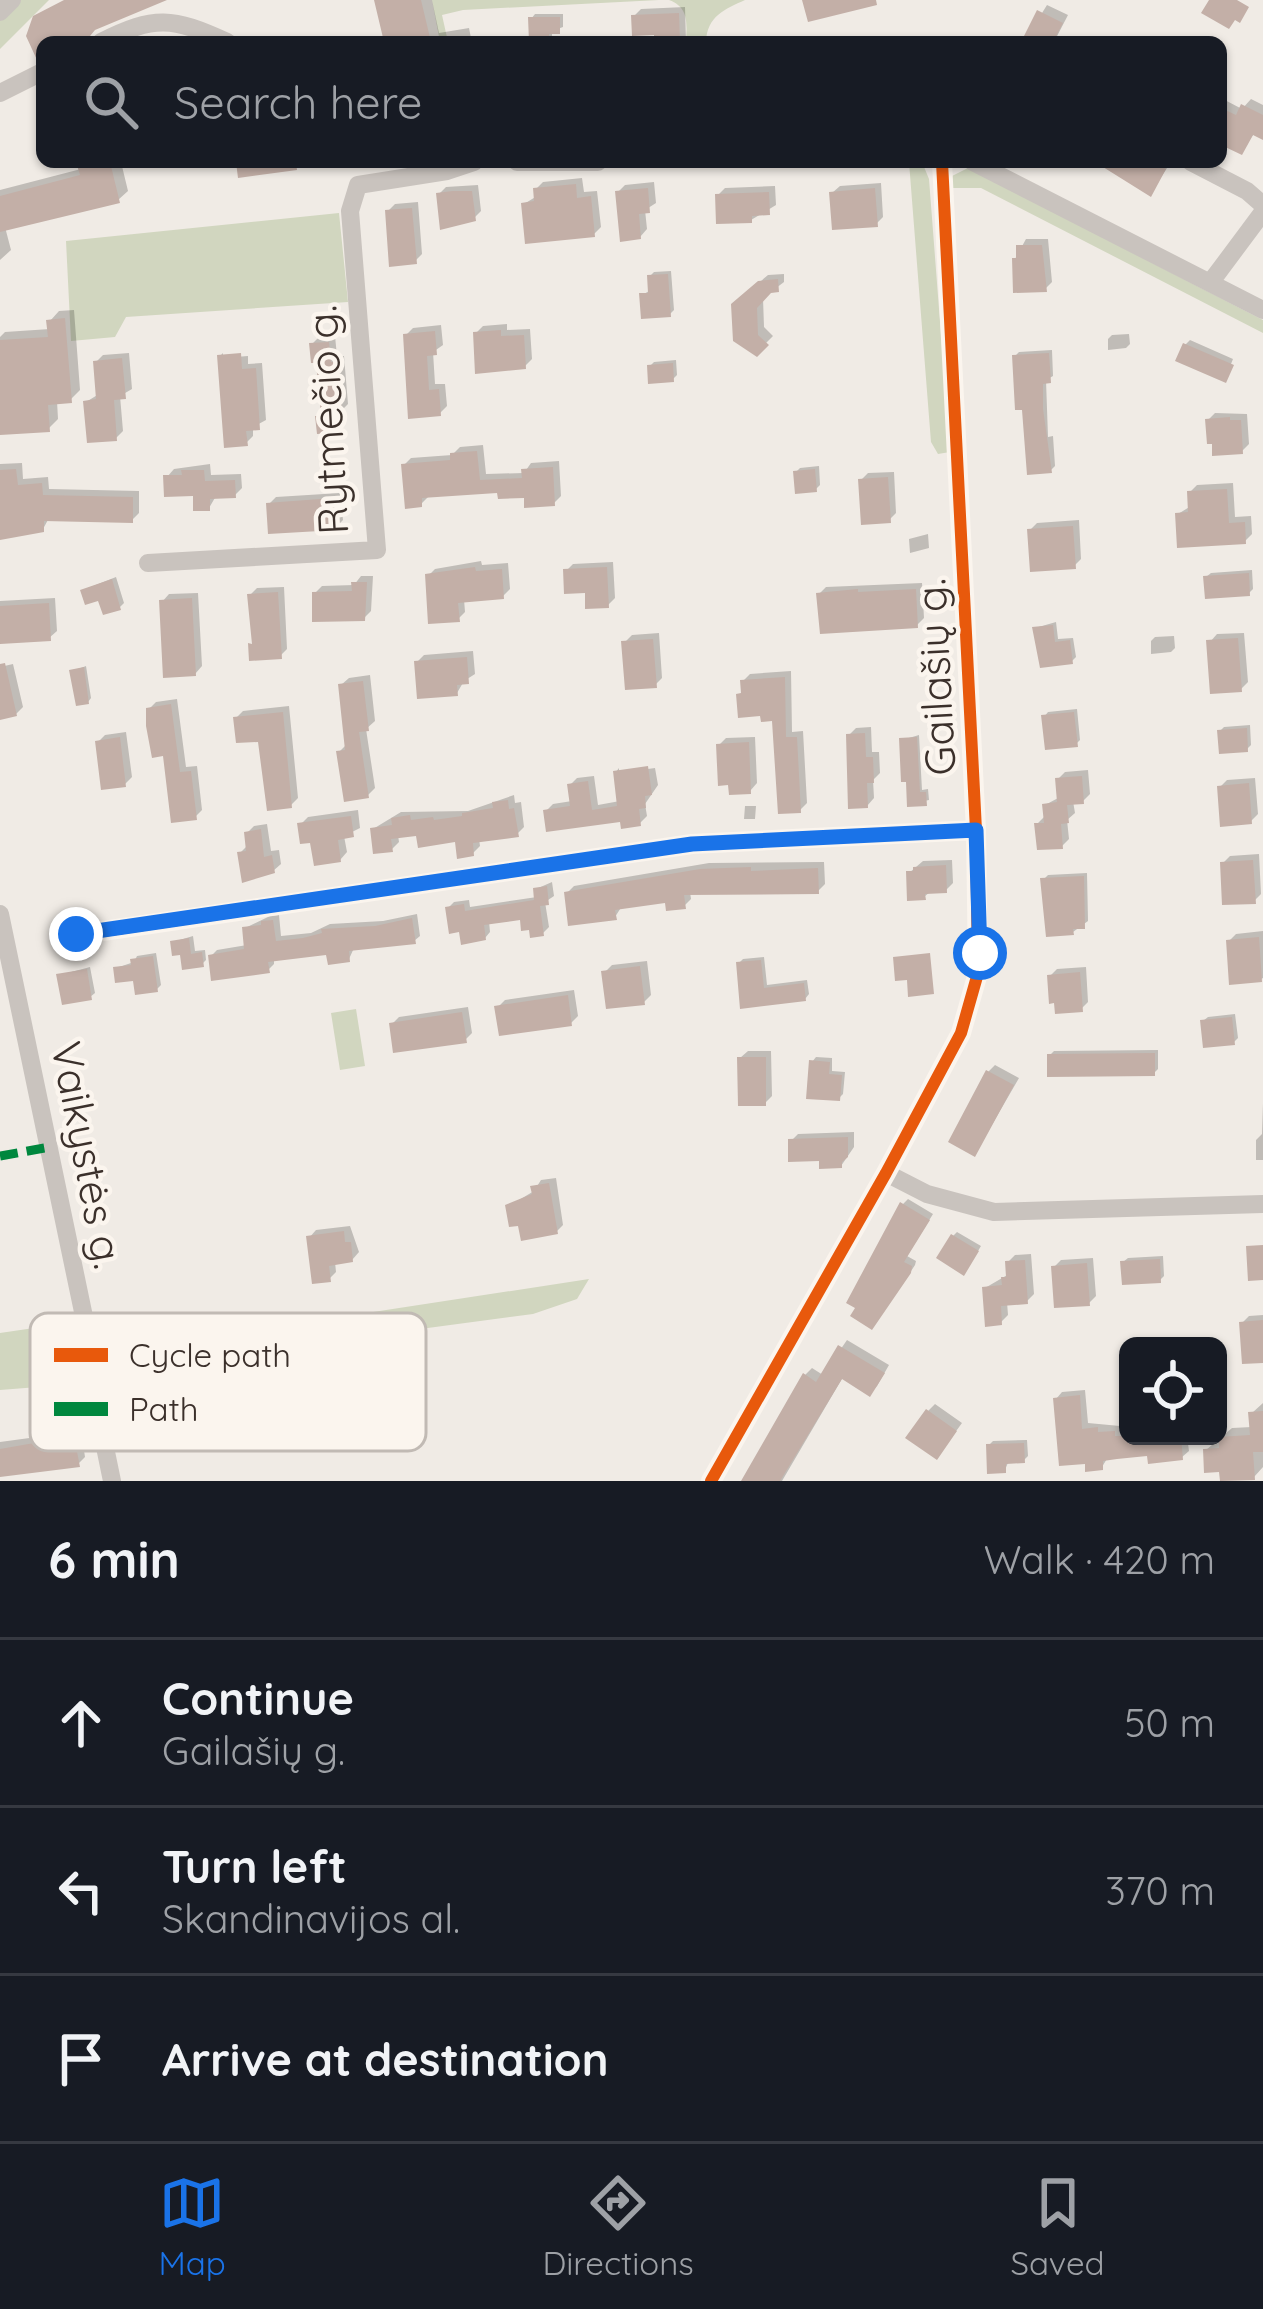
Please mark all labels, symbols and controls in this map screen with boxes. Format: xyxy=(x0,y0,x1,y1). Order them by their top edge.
search box xyxy=(36,36,1227,168)
icon: search xyxy=(78,69,144,135)
text: Search here xyxy=(174,74,422,130)
street label: Rytmečio g. xyxy=(295,304,359,536)
street label: Gailašių g. xyxy=(903,577,967,777)
route end xyxy=(49,907,103,961)
route start xyxy=(953,926,1007,980)
street label: Vaikystės g. xyxy=(40,1037,136,1273)
legend xyxy=(30,1313,426,1451)
text: Cycle path xyxy=(129,1334,291,1375)
map controls xyxy=(1119,1337,1227,1445)
button: locate xyxy=(1119,1337,1227,1445)
text: Path xyxy=(129,1388,198,1429)
text: 6 min xyxy=(48,1527,180,1591)
text: Walk · 420 m xyxy=(984,1535,1215,1584)
text: Continue xyxy=(162,1670,354,1726)
icon: ahead xyxy=(48,1690,114,1756)
text: 50 m xyxy=(1124,1698,1215,1747)
text: Gailašių g. xyxy=(162,1726,345,1775)
text: Turn left xyxy=(162,1838,347,1894)
icon: left xyxy=(48,1858,114,1924)
text: 370 m xyxy=(1105,1866,1215,1915)
text: Skandinavijos al. xyxy=(162,1894,460,1943)
icon: arrive xyxy=(48,2026,114,2092)
text: Arrive at destination xyxy=(162,2031,608,2087)
tab: Map xyxy=(158,2170,226,2283)
tab: Directions xyxy=(542,2170,694,2283)
tab: Saved xyxy=(1011,2170,1105,2283)

